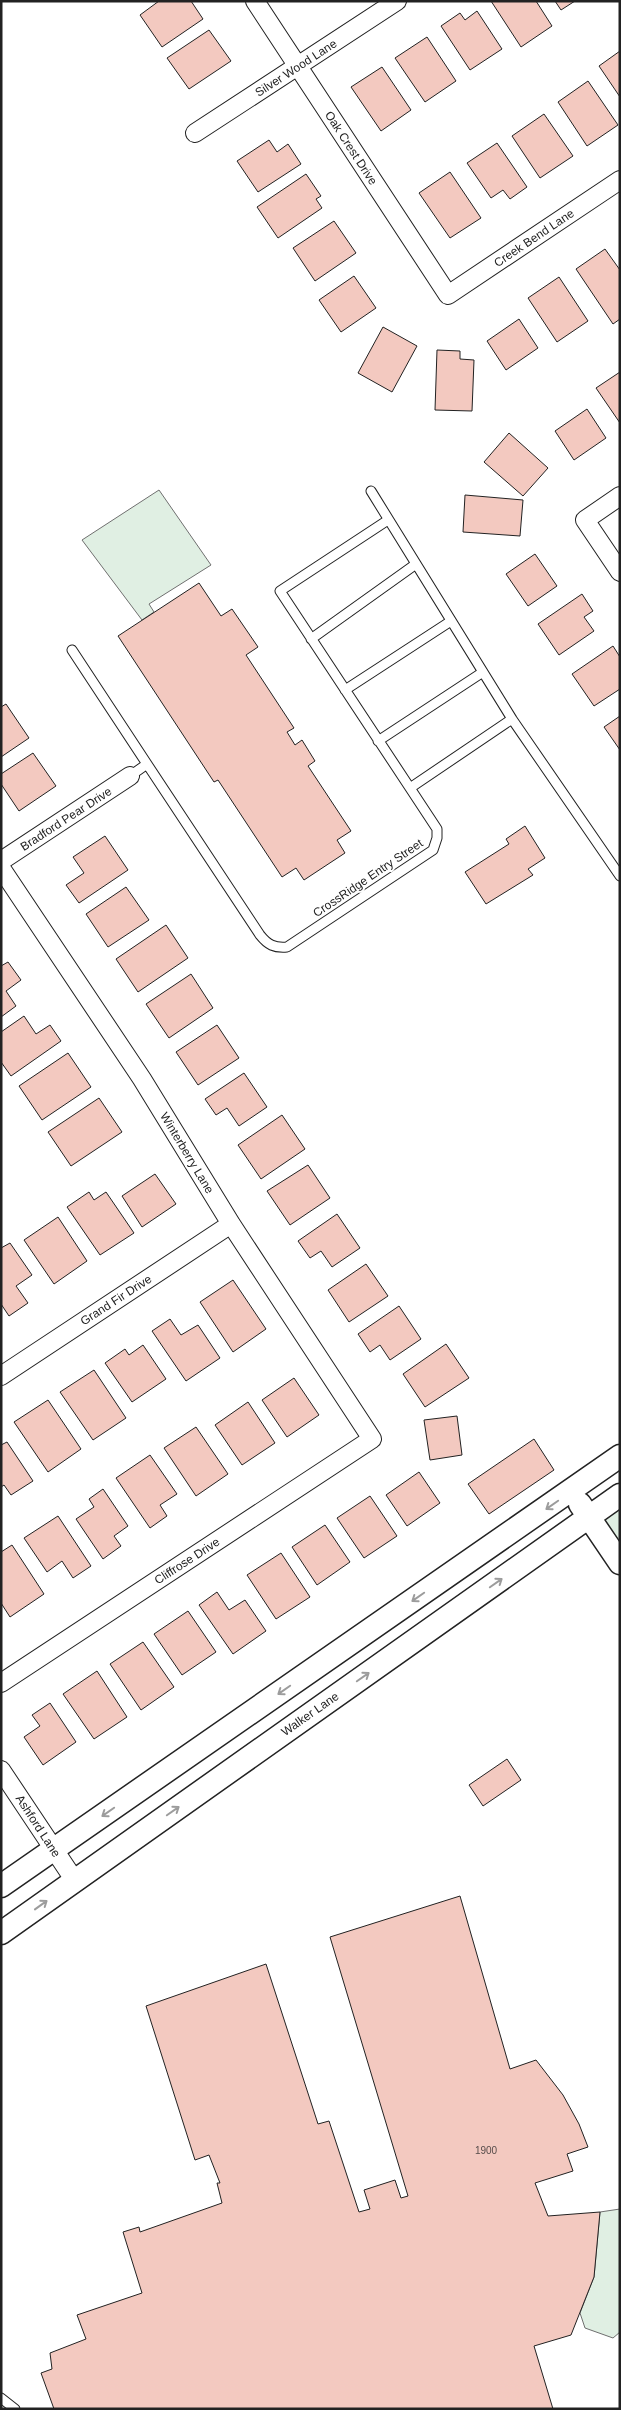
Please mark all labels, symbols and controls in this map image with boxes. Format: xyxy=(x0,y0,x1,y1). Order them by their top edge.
street label: Silver Wood Lane xyxy=(253,36,340,100)
street label: Oak Crest Drive xyxy=(322,108,380,188)
street label: Creek Bend Lane xyxy=(491,206,577,270)
street label: Bradford Pear Drive xyxy=(18,784,115,854)
street label: CrossRidge Entry Street xyxy=(310,836,426,920)
street label: Winterberry Lane xyxy=(157,1110,217,1196)
street label: Grand Fir Drive xyxy=(78,1272,154,1328)
one-way arrow xyxy=(545,1500,559,1510)
street label: Cliffrose Drive xyxy=(152,1534,223,1587)
one-way arrow xyxy=(489,1578,503,1588)
one-way arrow xyxy=(411,1592,425,1602)
one-way arrow xyxy=(356,1672,370,1682)
one-way arrow xyxy=(278,1685,292,1695)
street label: Walker Lane xyxy=(279,1689,342,1739)
street label: Ashford Lane xyxy=(13,1792,63,1860)
one-way arrow xyxy=(166,1806,180,1816)
one-way arrow xyxy=(101,1807,115,1817)
one-way arrow xyxy=(34,1900,48,1910)
house number: 1900 xyxy=(475,2145,498,2156)

